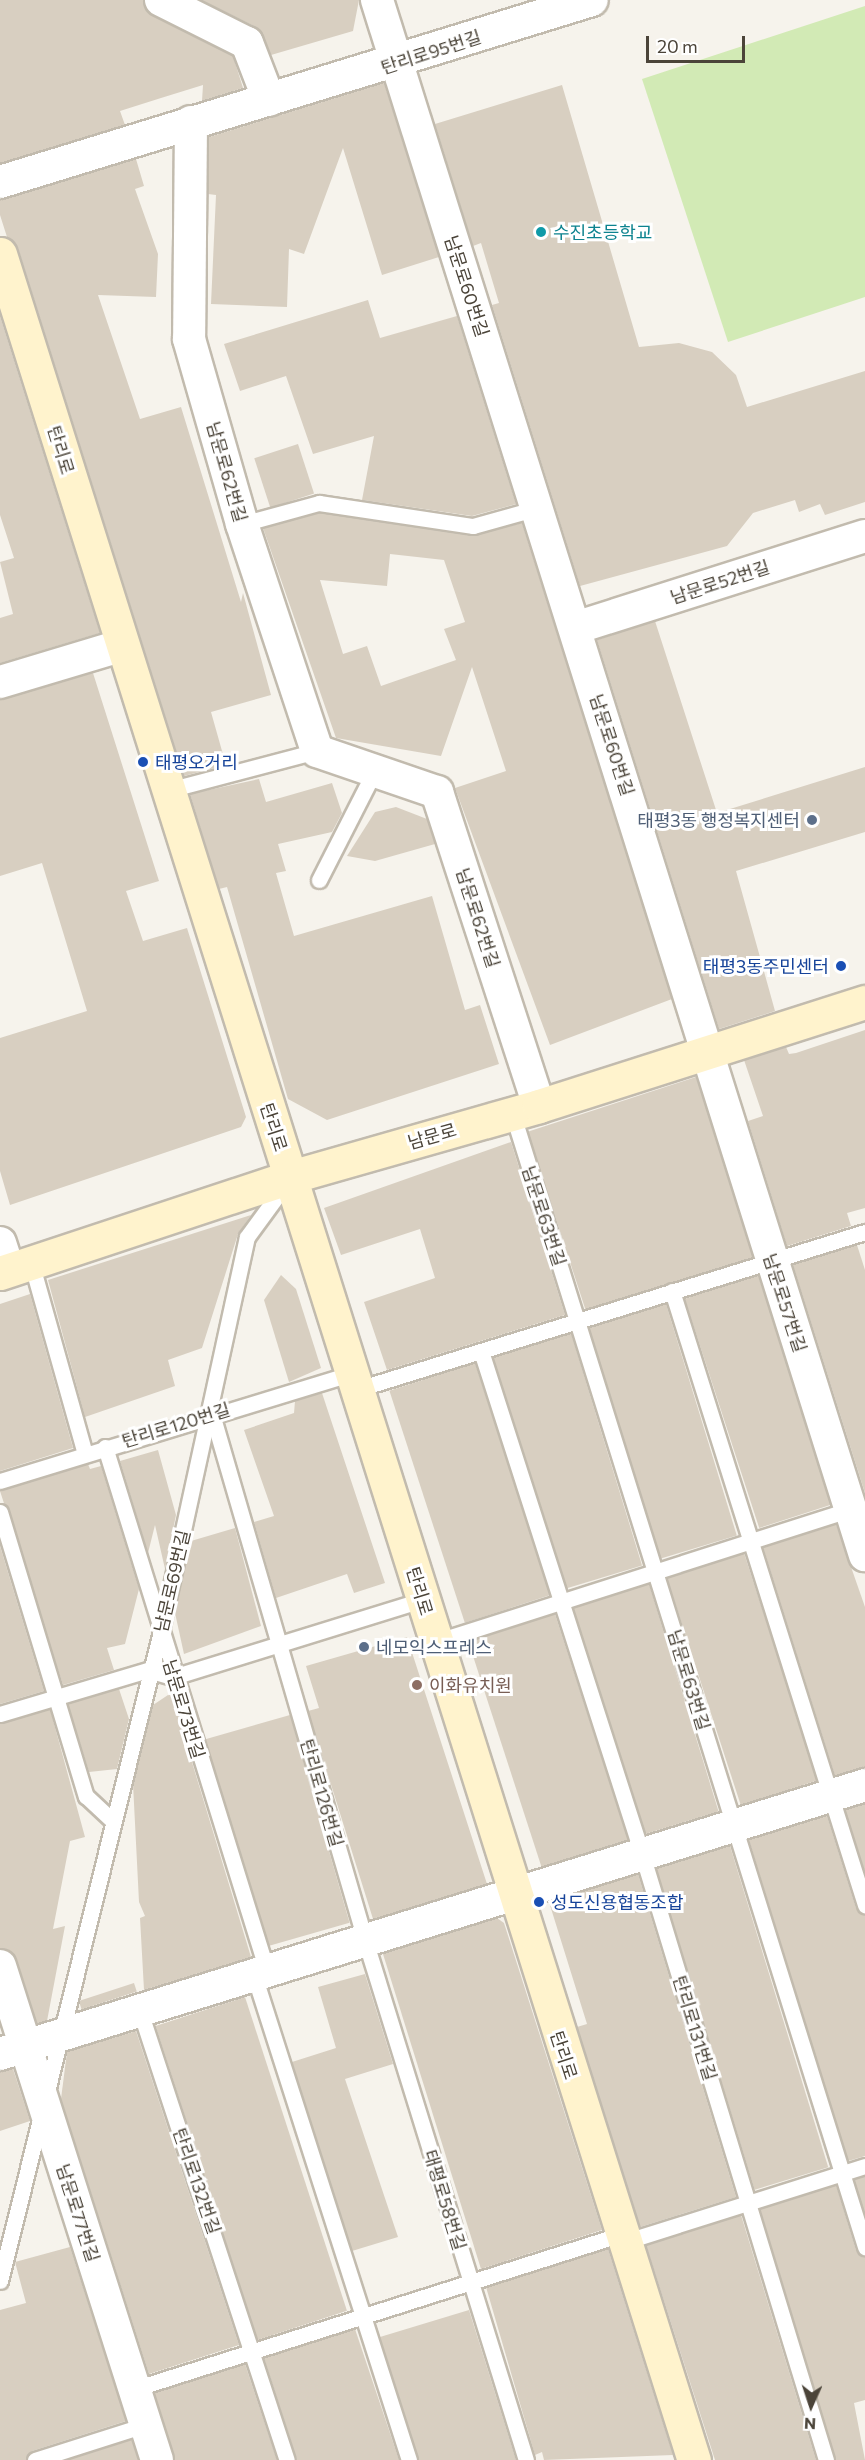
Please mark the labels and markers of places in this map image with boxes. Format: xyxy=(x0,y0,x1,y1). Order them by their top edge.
place label: 수진초등학교 xyxy=(553,221,652,243)
marker: 수진초등학교 xyxy=(534,225,548,239)
place label: 태평오거리 xyxy=(155,751,238,773)
marker: 태평오거리 xyxy=(136,755,150,769)
place label: 태평3동 행정복지센터 xyxy=(637,809,800,831)
marker: 태평3동 행정복지센터 xyxy=(805,813,819,827)
place label: 태평3동주민센터 xyxy=(703,955,829,977)
marker: 태평3동주민센터 xyxy=(834,959,848,973)
place label: 네모익스프레스 xyxy=(376,1636,492,1658)
marker: 네모익스프레스 xyxy=(357,1640,371,1654)
place label: 이화유치원 xyxy=(429,1674,512,1696)
marker: 이화유치원 xyxy=(410,1678,424,1692)
place label: 성도신용협동조합 xyxy=(551,1891,683,1913)
marker: 성도신용협동조합 xyxy=(532,1895,546,1909)

